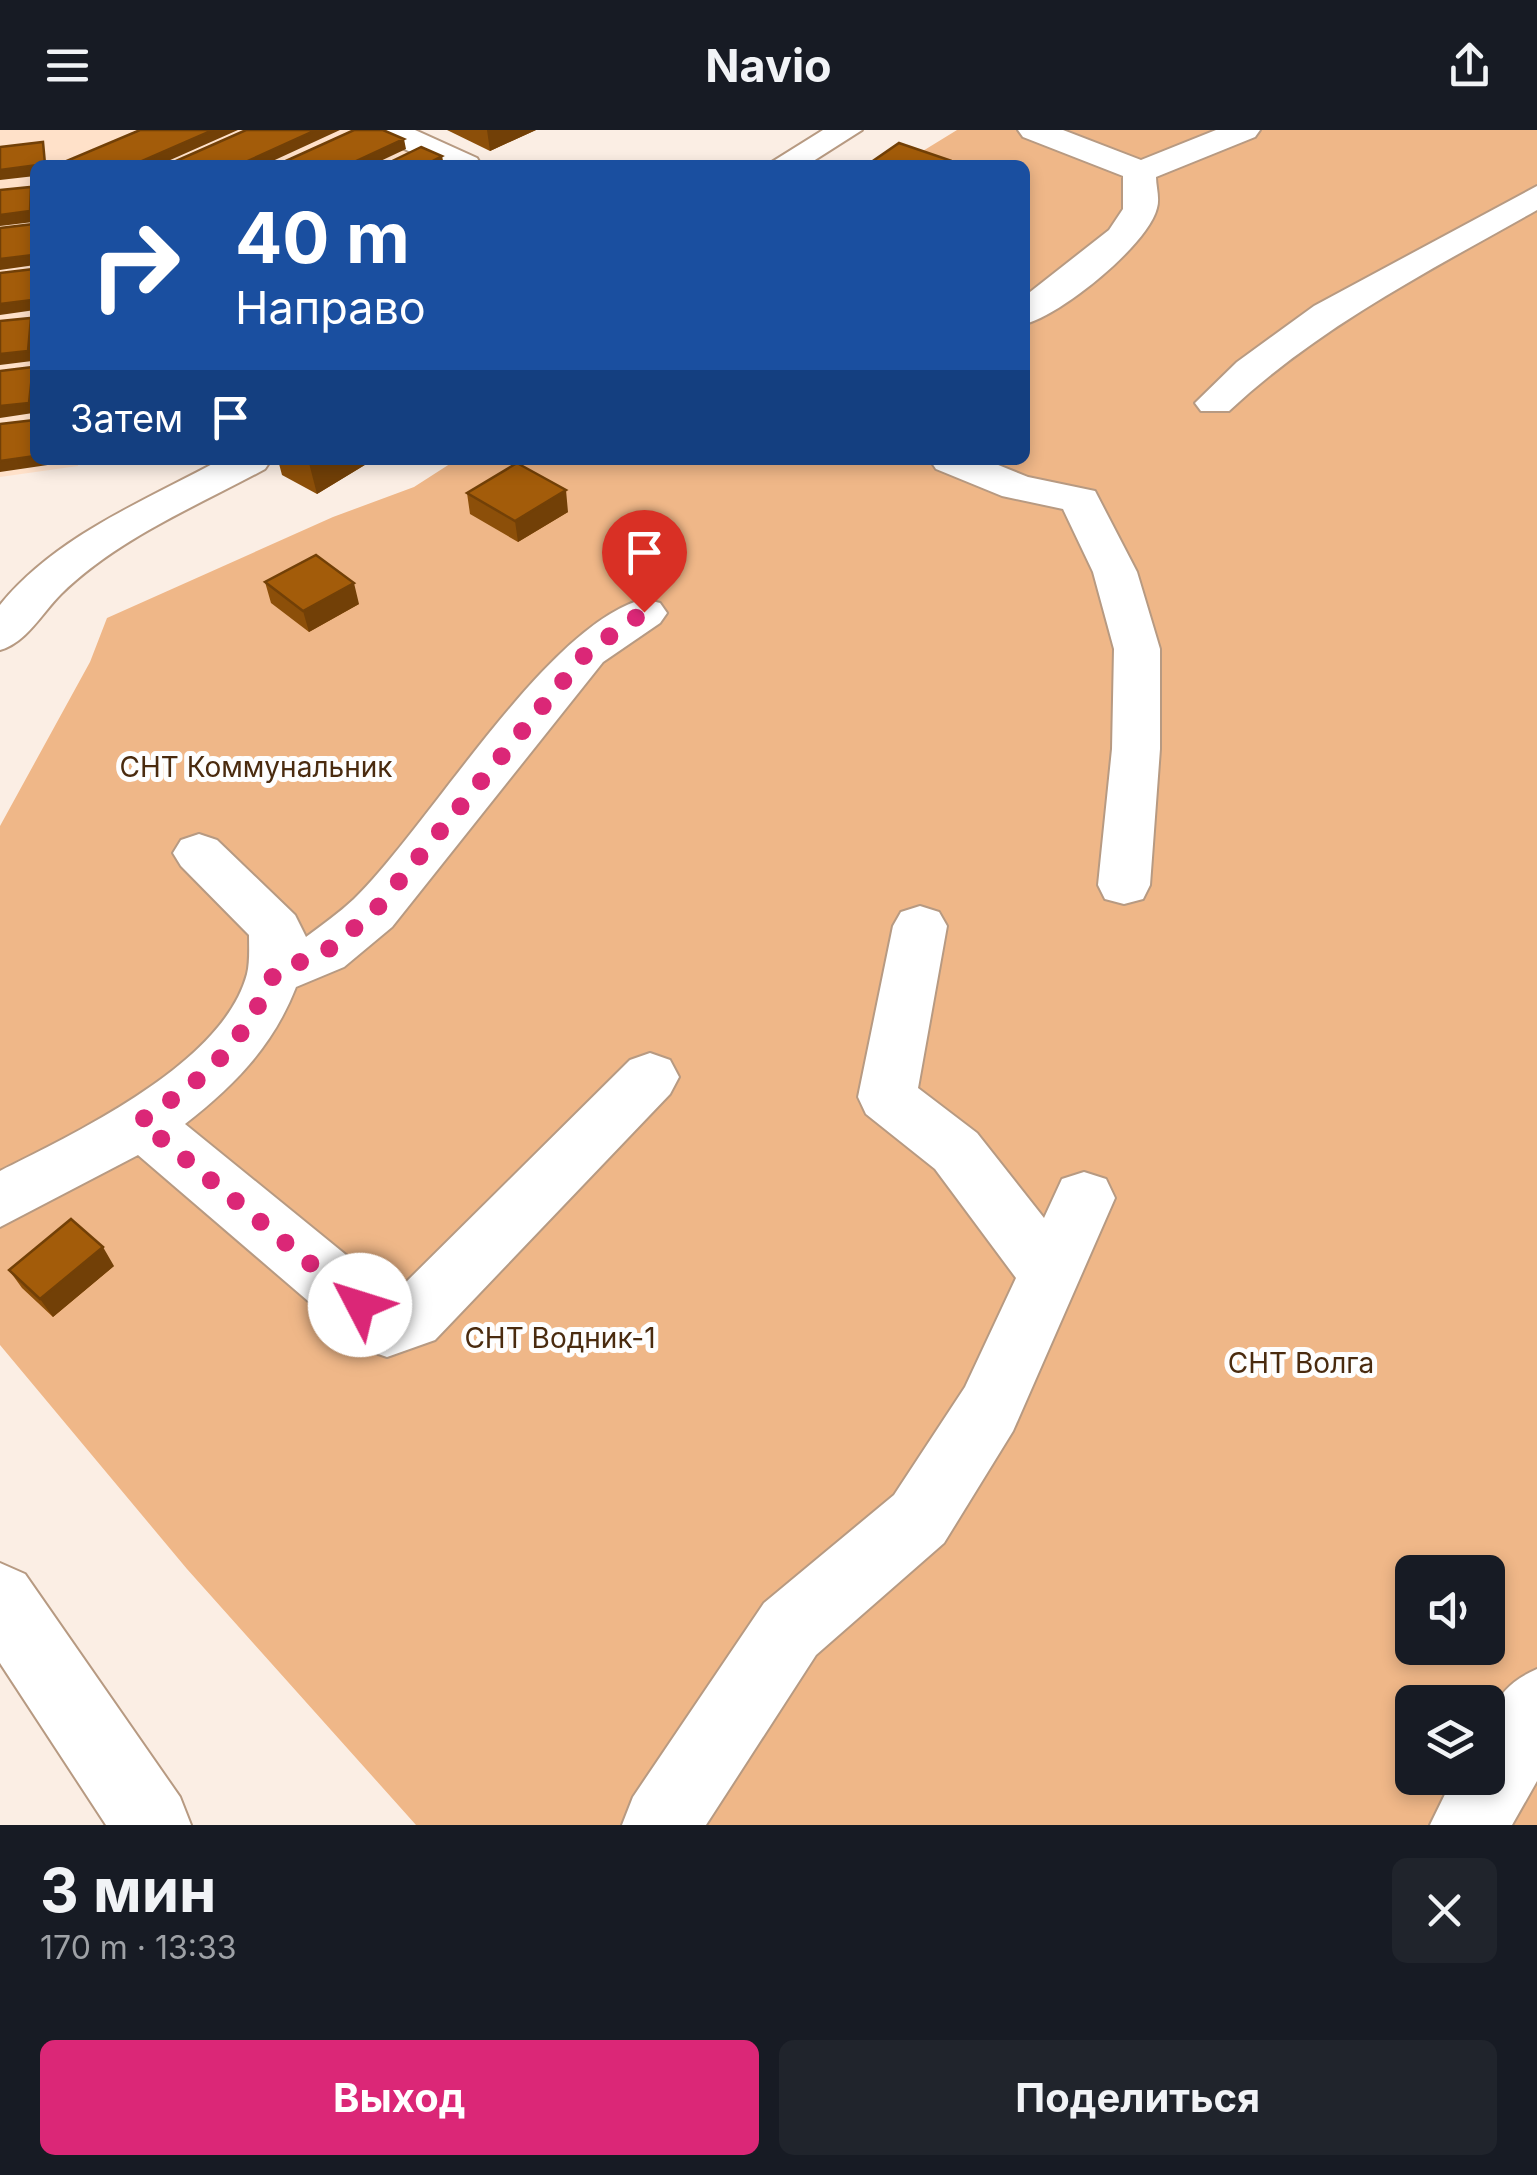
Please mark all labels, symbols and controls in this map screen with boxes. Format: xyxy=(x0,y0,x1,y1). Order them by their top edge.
icon: menu xyxy=(40,38,95,93)
text: Navio xyxy=(705,38,832,93)
icon: share xyxy=(1442,38,1497,93)
text: 40 m xyxy=(235,195,410,280)
icon: right xyxy=(70,200,200,330)
text: Направо xyxy=(235,280,426,335)
icon: arrive xyxy=(203,390,258,445)
text: Затем xyxy=(70,395,183,441)
pin xyxy=(602,510,687,613)
icon: arrive xyxy=(617,525,672,580)
park label: СНТ Коммунальник xyxy=(120,750,392,784)
position arrow xyxy=(308,1253,412,1357)
park label: СНТ Водник-1 xyxy=(464,1321,656,1355)
park label: СНТ Волга xyxy=(1228,1346,1374,1380)
map controls xyxy=(1395,1555,1505,1795)
button: sound xyxy=(1395,1555,1505,1665)
button: layers xyxy=(1395,1685,1505,1795)
text: 3 мин xyxy=(40,1854,216,1926)
button: close xyxy=(1392,1858,1497,1963)
text: 170 m · 13:33 xyxy=(40,1928,237,1967)
button: Выход xyxy=(40,2040,759,2155)
button: Поделиться xyxy=(779,2040,1497,2155)

